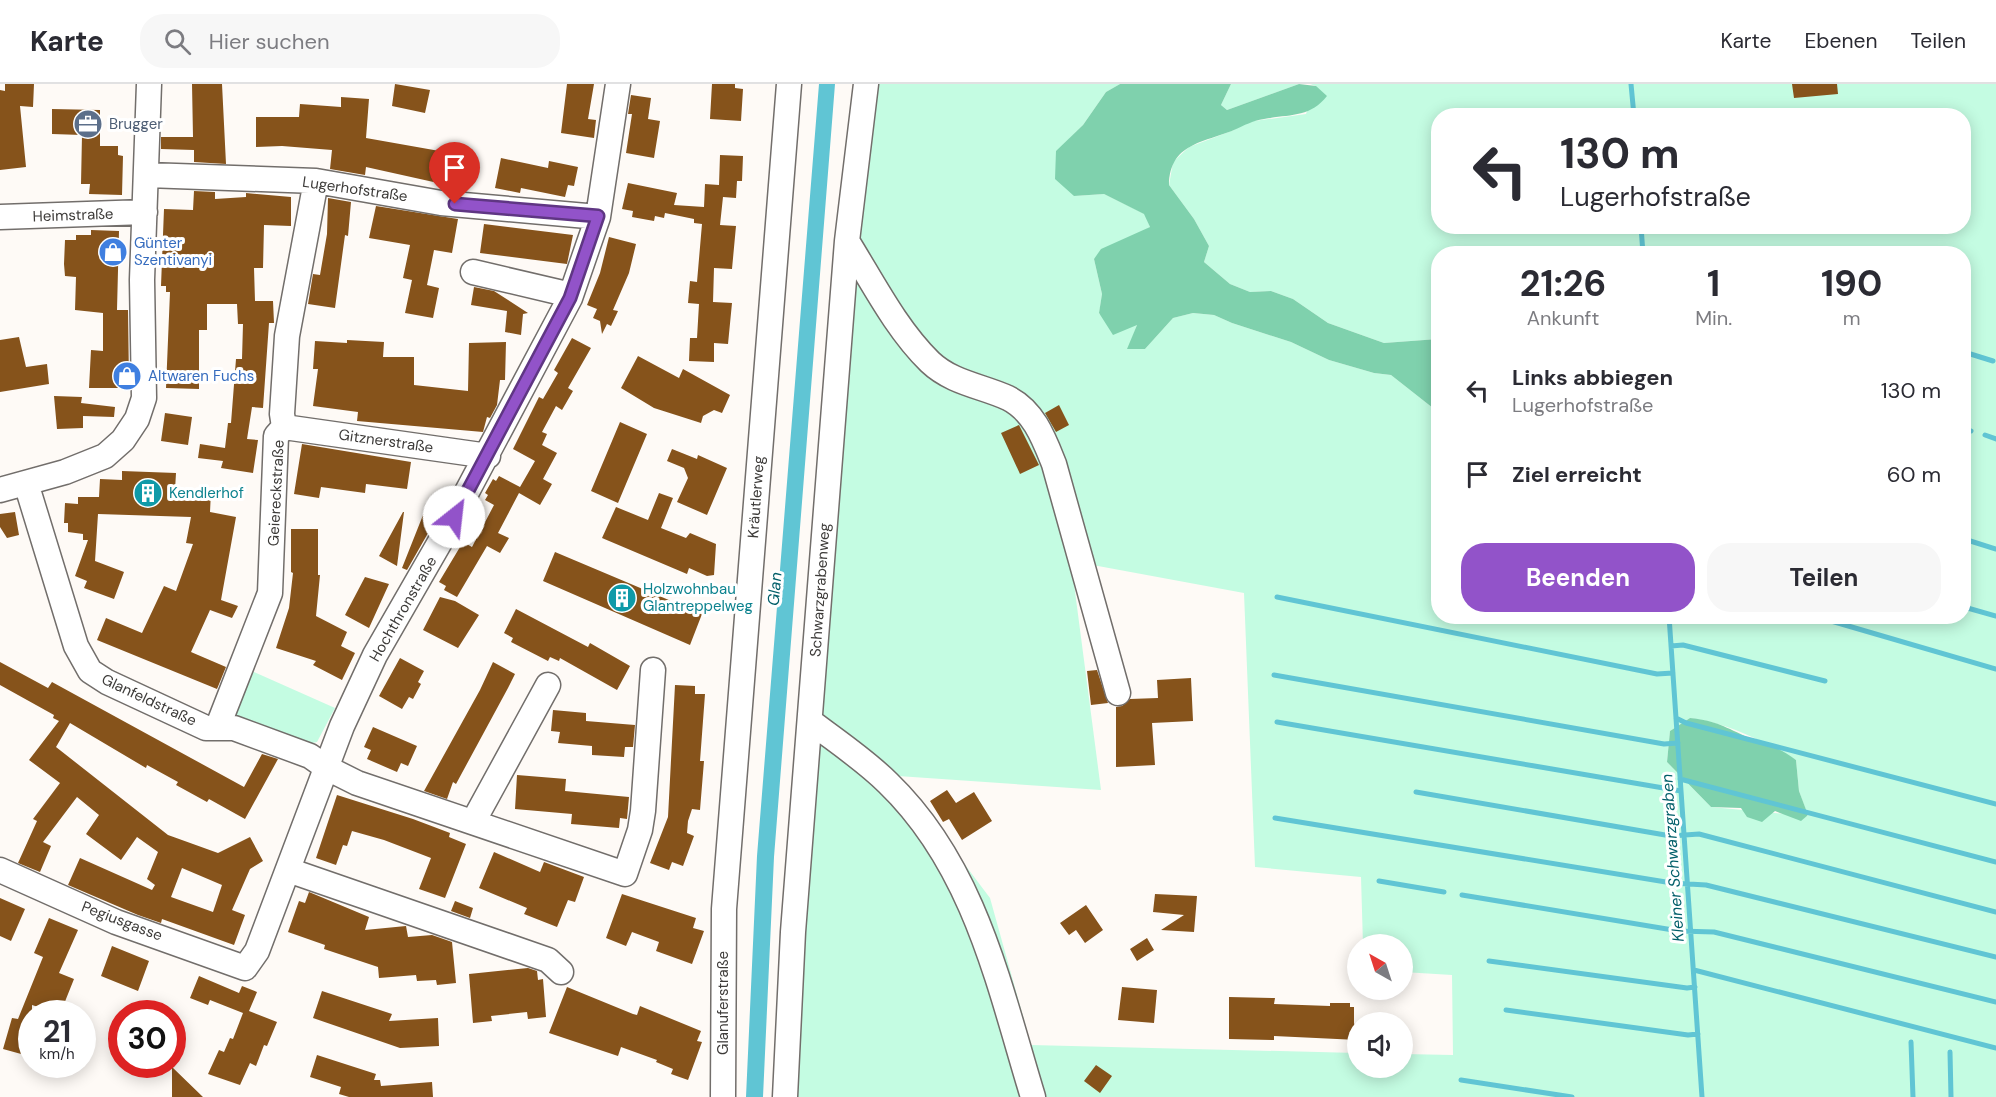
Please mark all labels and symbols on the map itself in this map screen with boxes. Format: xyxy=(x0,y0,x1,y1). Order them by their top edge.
office icon: Brugger xyxy=(72,108,104,140)
place label: Brugger xyxy=(109,114,163,134)
pin xyxy=(429,142,480,204)
street label: Lugerhofstraße xyxy=(301,172,409,206)
street label: Heimstraße xyxy=(32,204,114,226)
place label: Günter Szentivanyi xyxy=(134,233,212,270)
shop icon: Günter Szentivanyi xyxy=(97,236,129,268)
shop icon: Altwaren Fuchs xyxy=(111,360,143,392)
place label: Altwaren Fuchs xyxy=(148,366,254,386)
street label: Gitznerstraße xyxy=(337,424,435,458)
street label: Geiereckstraße xyxy=(263,439,289,547)
street label: Kräutlerweg xyxy=(743,455,769,539)
building icon: Kendlerhof xyxy=(132,477,164,509)
place label: Kendlerhof xyxy=(169,483,244,503)
position arrow xyxy=(422,485,486,549)
street label: Schwarzgrabenweg xyxy=(805,522,835,658)
street label: Hochthronstraße xyxy=(365,553,441,665)
water label: Glan xyxy=(763,571,786,607)
place label: Holzwohnbau Glantreppelweg xyxy=(643,579,753,616)
building icon: Holzwohnbau Glantreppelweg xyxy=(606,582,638,614)
street label: Glanfeldstraße xyxy=(98,669,200,731)
water label: Kleiner Schwarzgraben xyxy=(1656,773,1689,943)
street label: Pegiusgasse xyxy=(79,896,165,946)
north arrow xyxy=(1347,934,1413,1000)
street label: Glanuferstraße xyxy=(713,951,733,1055)
speed limit sign: 30 xyxy=(108,1000,186,1078)

